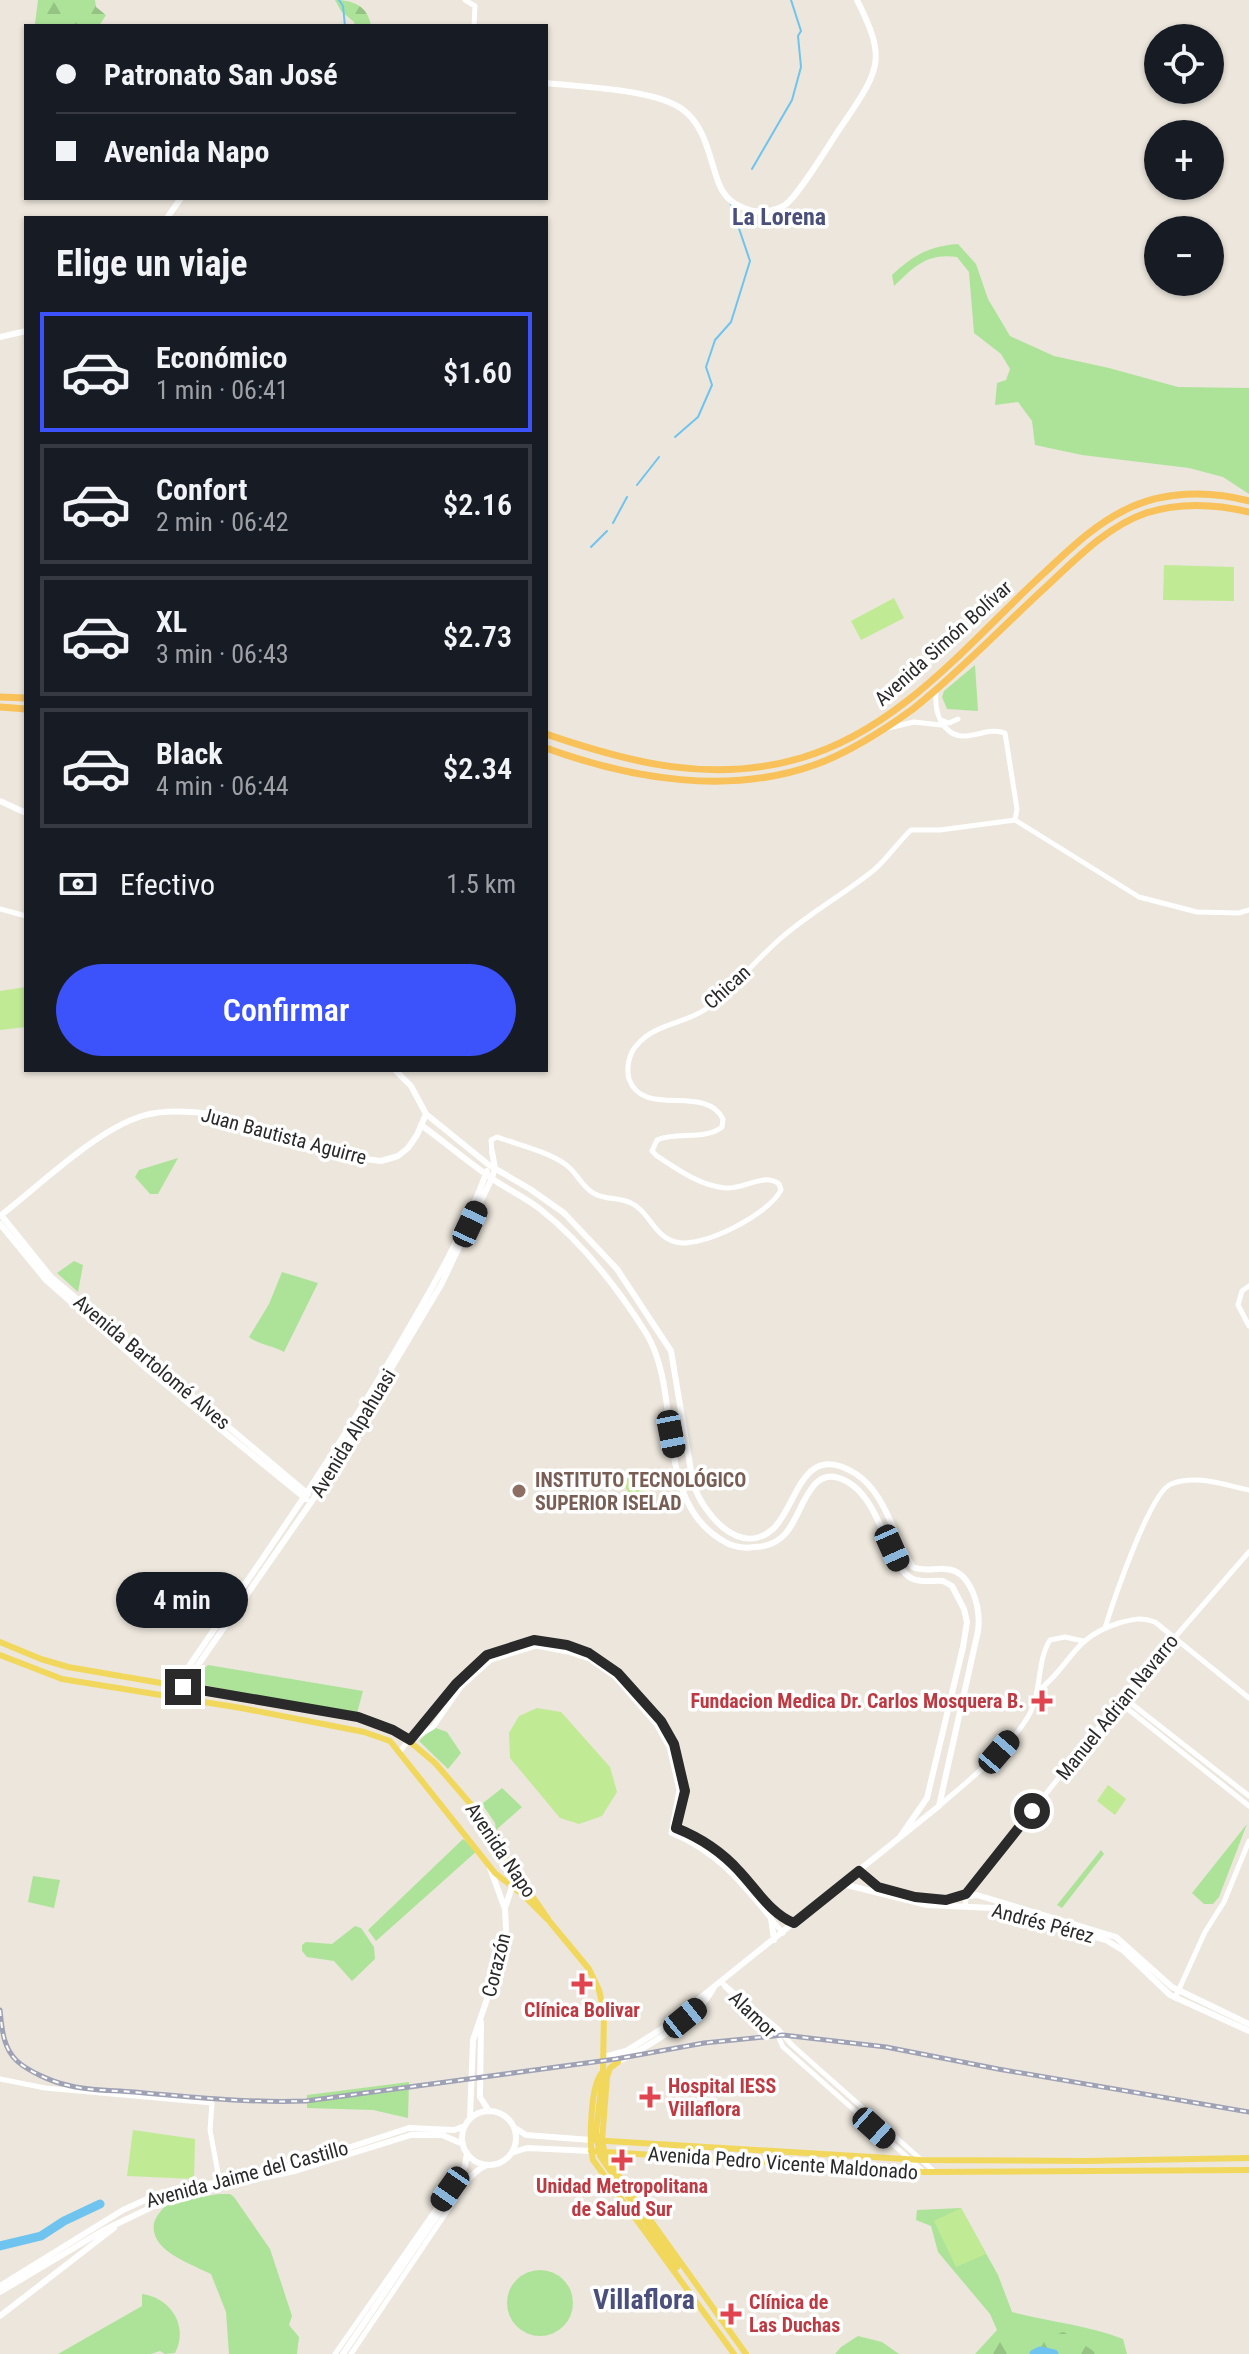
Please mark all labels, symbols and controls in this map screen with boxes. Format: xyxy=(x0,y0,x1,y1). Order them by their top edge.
map controls xyxy=(1144,24,1224,296)
button: locate xyxy=(1144,24,1224,104)
text: Patronato San José xyxy=(104,57,338,92)
button: + xyxy=(1144,120,1224,200)
text: Avenida Napo xyxy=(104,134,269,169)
district label: La Lorena xyxy=(732,203,826,231)
button: − xyxy=(1144,216,1224,296)
text: Elige un viaje xyxy=(56,243,247,285)
icon: car xyxy=(60,336,132,408)
text: Económico xyxy=(156,340,287,375)
text: $1.60 xyxy=(443,355,512,390)
text: 1 min · 06:41 xyxy=(156,375,289,405)
icon: car xyxy=(60,468,132,540)
text: Confort xyxy=(156,472,247,507)
text: $2.16 xyxy=(443,487,512,522)
text: 2 min · 06:42 xyxy=(156,507,289,537)
street label: Avenida Simón Bolívar xyxy=(870,575,1016,711)
icon: car xyxy=(60,600,132,672)
text: XL xyxy=(156,604,187,639)
text: $2.73 xyxy=(443,619,512,654)
text: 3 min · 06:43 xyxy=(156,639,289,669)
icon: car xyxy=(60,732,132,804)
text: Black xyxy=(156,736,223,771)
text: $2.34 xyxy=(443,751,512,786)
text: 4 min · 06:44 xyxy=(156,771,289,801)
icon: cash xyxy=(56,862,100,906)
text: Efectivo xyxy=(120,867,215,902)
text: 1.5 km xyxy=(446,869,516,899)
street label: Chican xyxy=(699,960,755,1014)
button: Confirmar xyxy=(56,964,516,1056)
street label: Juan Bautista Aguirre xyxy=(199,1102,369,1170)
car xyxy=(449,1197,491,1251)
street label: Avenida Bartolomé Alves xyxy=(69,1290,235,1434)
street label: Avenida Alpahuasi xyxy=(305,1365,401,1501)
car xyxy=(655,1408,687,1460)
place label: INSTITUTO TECNOLÓGICO SUPERIOR ISELAD xyxy=(535,1468,746,1515)
marker: INSTITUTO TECNOLÓGICO SUPERIOR ISELAD xyxy=(510,1482,528,1500)
car xyxy=(871,1521,913,1575)
callout: 4 min xyxy=(117,1571,249,1627)
text: 4 min xyxy=(153,1585,211,1615)
street label: Manuel Adrian Navarro xyxy=(1051,1629,1183,1785)
route end xyxy=(165,1669,201,1705)
place label: Fundacion Medica Dr. Carlos Mosquera B. xyxy=(690,1689,1024,1713)
marker: Fundacion Medica Dr. Carlos Mosquera B. xyxy=(1031,1690,1053,1712)
car xyxy=(974,1726,1024,1778)
route start xyxy=(1014,1793,1050,1829)
street label: Avenida Napo xyxy=(461,1798,541,1902)
street label: Andrés Pérez xyxy=(989,1898,1097,1948)
street label: Corazón xyxy=(476,1931,516,1999)
marker: Clínica Bolivar xyxy=(571,1973,593,1995)
street label: Alamor xyxy=(724,1986,782,2042)
car xyxy=(659,1994,711,2042)
place label: Clínica Bolivar xyxy=(524,1998,640,2022)
place label: Hospital IESS Villaflora xyxy=(668,2074,776,2121)
marker: Hospital IESS Villaflora xyxy=(639,2086,661,2108)
car xyxy=(848,2103,900,2153)
street label: Avenida Jaime del Castillo xyxy=(143,2135,351,2213)
street label: Avenida Pedro Vicente Maldonado xyxy=(647,2142,919,2184)
marker: Unidad Metropolitana de Salud Sur xyxy=(611,2149,633,2171)
car xyxy=(426,2162,474,2216)
place label: Unidad Metropolitana de Salud Sur xyxy=(536,2174,708,2221)
district label: Villaflora xyxy=(593,2283,695,2316)
place label: Clínica de Las Duchas xyxy=(749,2290,840,2337)
marker: Clínica de Las Duchas xyxy=(720,2303,742,2325)

